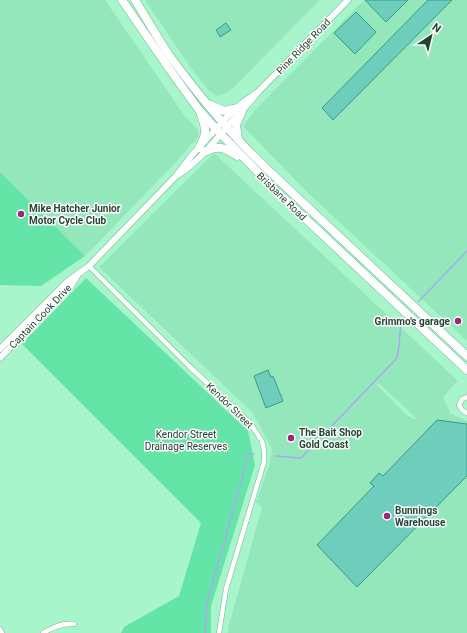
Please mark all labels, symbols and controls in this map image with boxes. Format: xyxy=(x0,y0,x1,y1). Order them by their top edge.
street label: Pine Ridge Road xyxy=(274,16,333,76)
north arrow xyxy=(411,16,451,56)
text: N xyxy=(430,21,444,36)
street label: Brisbane Road xyxy=(255,170,309,223)
place label: Mike Hatcher Junior Motor Cycle Club xyxy=(29,203,121,226)
marker: Mike Hatcher Junior Motor Cycle Club xyxy=(16,209,26,219)
street label: Captain Cook Drive xyxy=(7,282,74,351)
place label: Grimmo's garage xyxy=(375,316,451,327)
marker: Grimmo's garage xyxy=(453,316,463,326)
street label: Kendor Street xyxy=(204,380,255,430)
place label: The Bait Shop Gold Coast xyxy=(299,427,362,450)
park label: Kendor Street Drainage Reserves xyxy=(145,429,227,452)
marker: The Bait Shop Gold Coast xyxy=(286,433,296,443)
place label: Bunnings Warehouse xyxy=(395,505,446,528)
marker: Bunnings Warehouse xyxy=(382,511,392,521)

